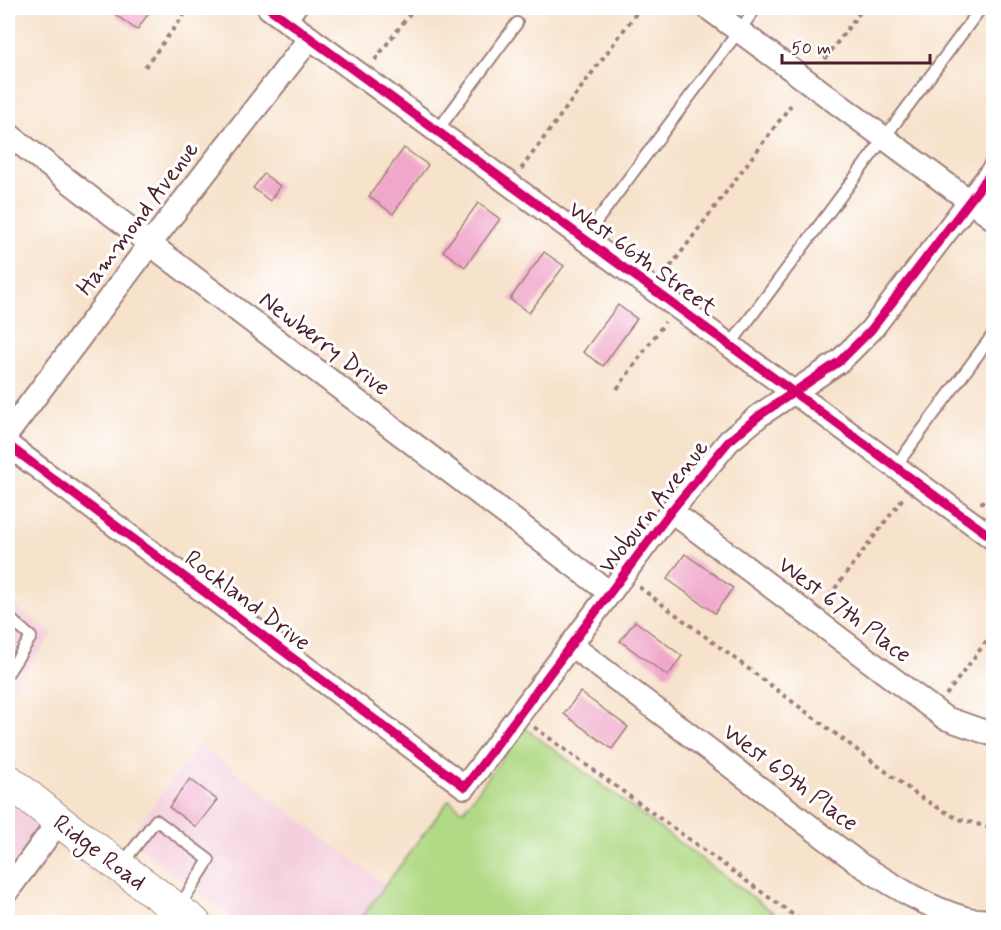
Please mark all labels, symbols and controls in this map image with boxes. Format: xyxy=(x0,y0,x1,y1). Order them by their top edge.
scale bar xyxy=(782,27,930,65)
text: 50 m xyxy=(791,37,831,61)
street label: Hammond Avenue xyxy=(70,135,207,303)
street label: West 66th Street xyxy=(562,195,723,324)
street label: Newberry Drive xyxy=(252,285,396,404)
street label: Woburn Avenue xyxy=(592,434,716,580)
street label: Rockland Drive xyxy=(178,544,316,659)
street label: West 67th Place xyxy=(771,550,917,671)
street label: West 69th Place xyxy=(716,717,864,839)
street label: Ridge Road xyxy=(45,808,152,900)

